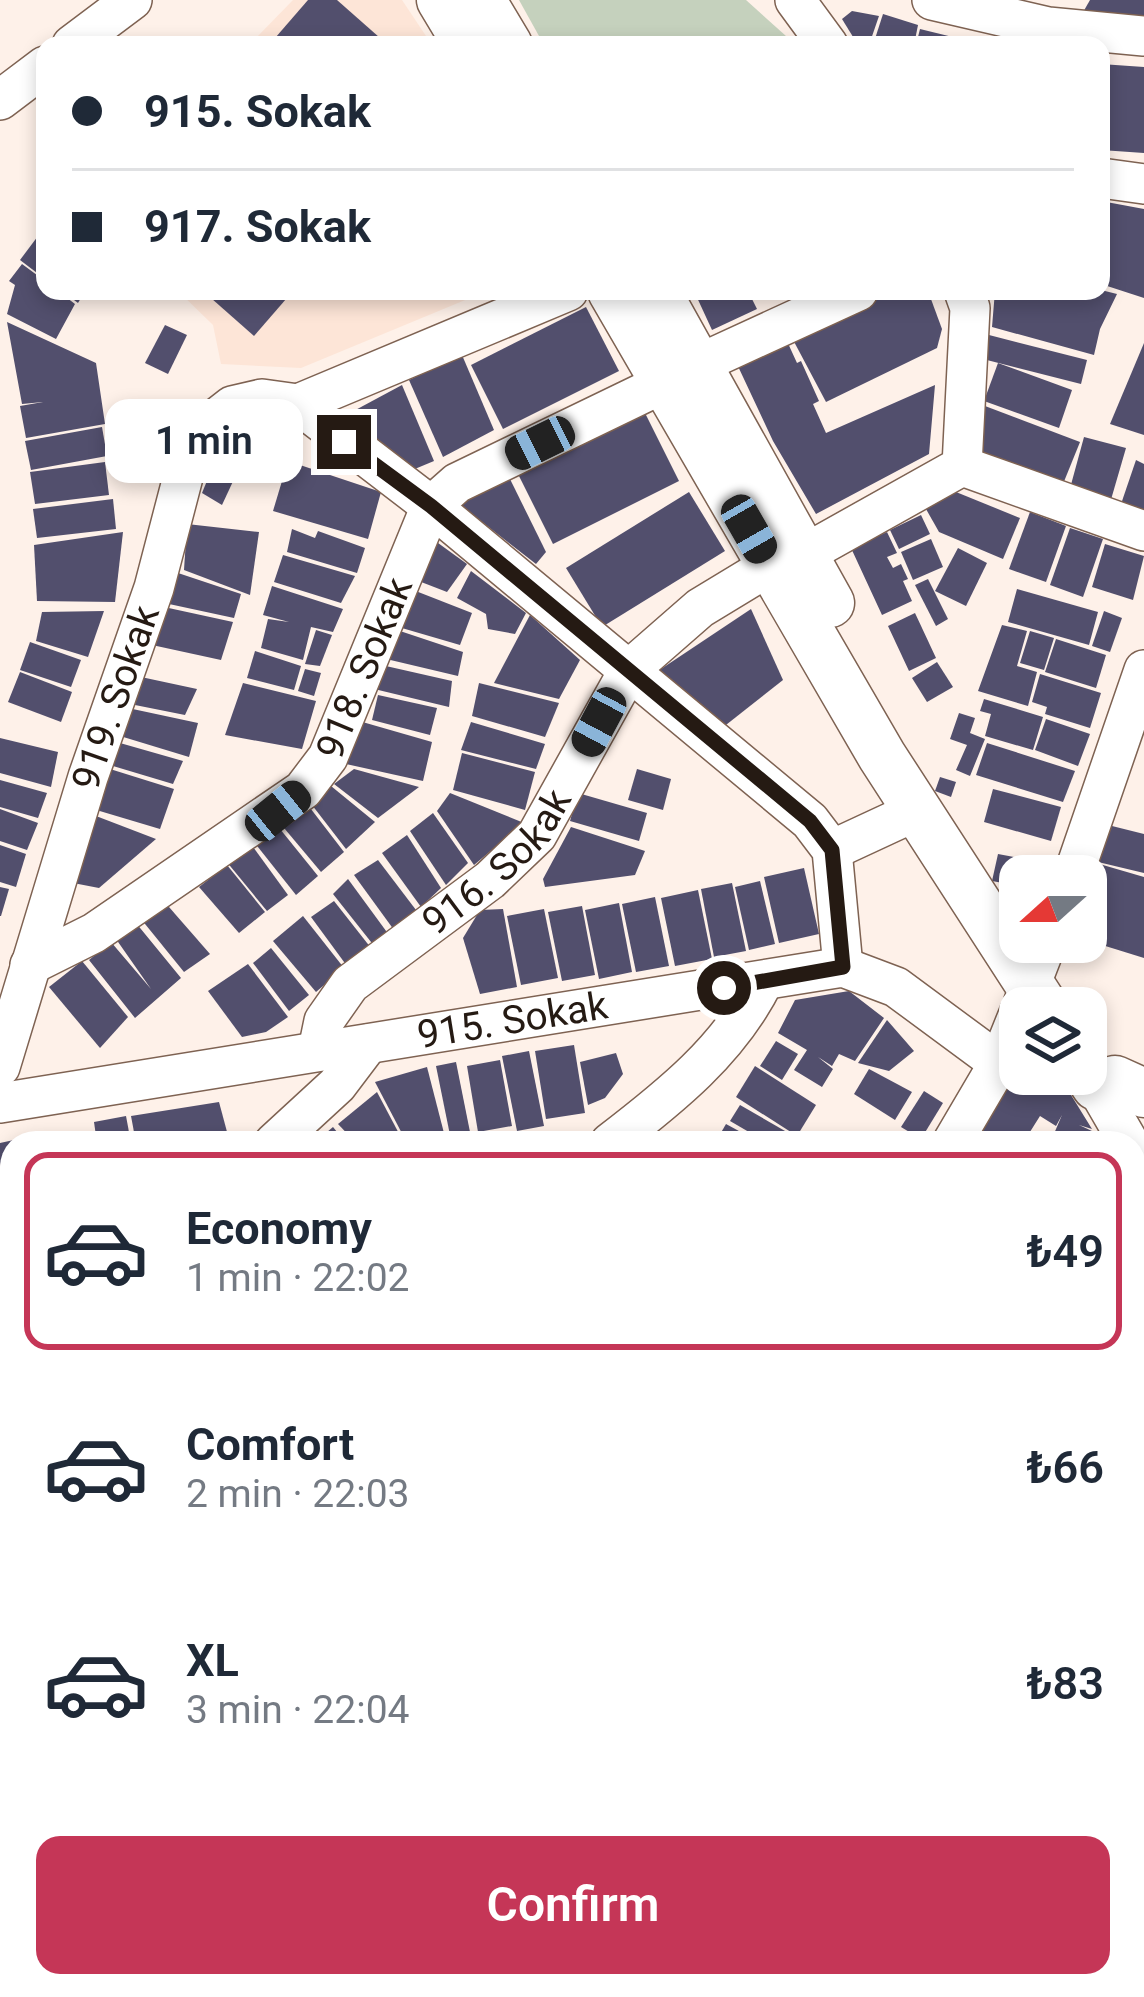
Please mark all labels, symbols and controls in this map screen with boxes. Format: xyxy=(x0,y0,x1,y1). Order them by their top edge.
text: 915. Sokak xyxy=(144,85,371,138)
text: 917. Sokak xyxy=(144,200,371,253)
callout: 1 min xyxy=(104,400,302,484)
car xyxy=(500,411,580,475)
route end xyxy=(317,415,371,469)
text: 1 min xyxy=(155,418,253,464)
car xyxy=(715,489,783,569)
street label: 918. Sokak xyxy=(307,571,422,766)
street label: 919. Sokak xyxy=(62,599,169,795)
car xyxy=(566,682,632,762)
car xyxy=(239,774,317,848)
street label: 916. Sokak xyxy=(414,781,581,945)
north arrow xyxy=(999,855,1107,963)
map controls xyxy=(999,855,1107,1095)
route start xyxy=(697,961,751,1015)
street label: 915. Sokak xyxy=(414,982,611,1058)
button: layers xyxy=(999,987,1107,1095)
icon: car xyxy=(42,1197,150,1305)
text: Economy xyxy=(186,1202,372,1255)
text: ₺49 xyxy=(1026,1225,1104,1278)
text: 1 min · 22:02 xyxy=(186,1255,409,1301)
icon: car xyxy=(42,1413,150,1521)
text: Comfort xyxy=(186,1418,354,1471)
text: ₺66 xyxy=(1026,1441,1104,1494)
text: 2 min · 22:03 xyxy=(186,1471,409,1517)
icon: car xyxy=(42,1629,150,1737)
text: XL xyxy=(186,1634,239,1687)
text: ₺83 xyxy=(1026,1657,1104,1710)
text: 3 min · 22:04 xyxy=(186,1687,409,1733)
button: Confirm xyxy=(36,1836,1110,1974)

